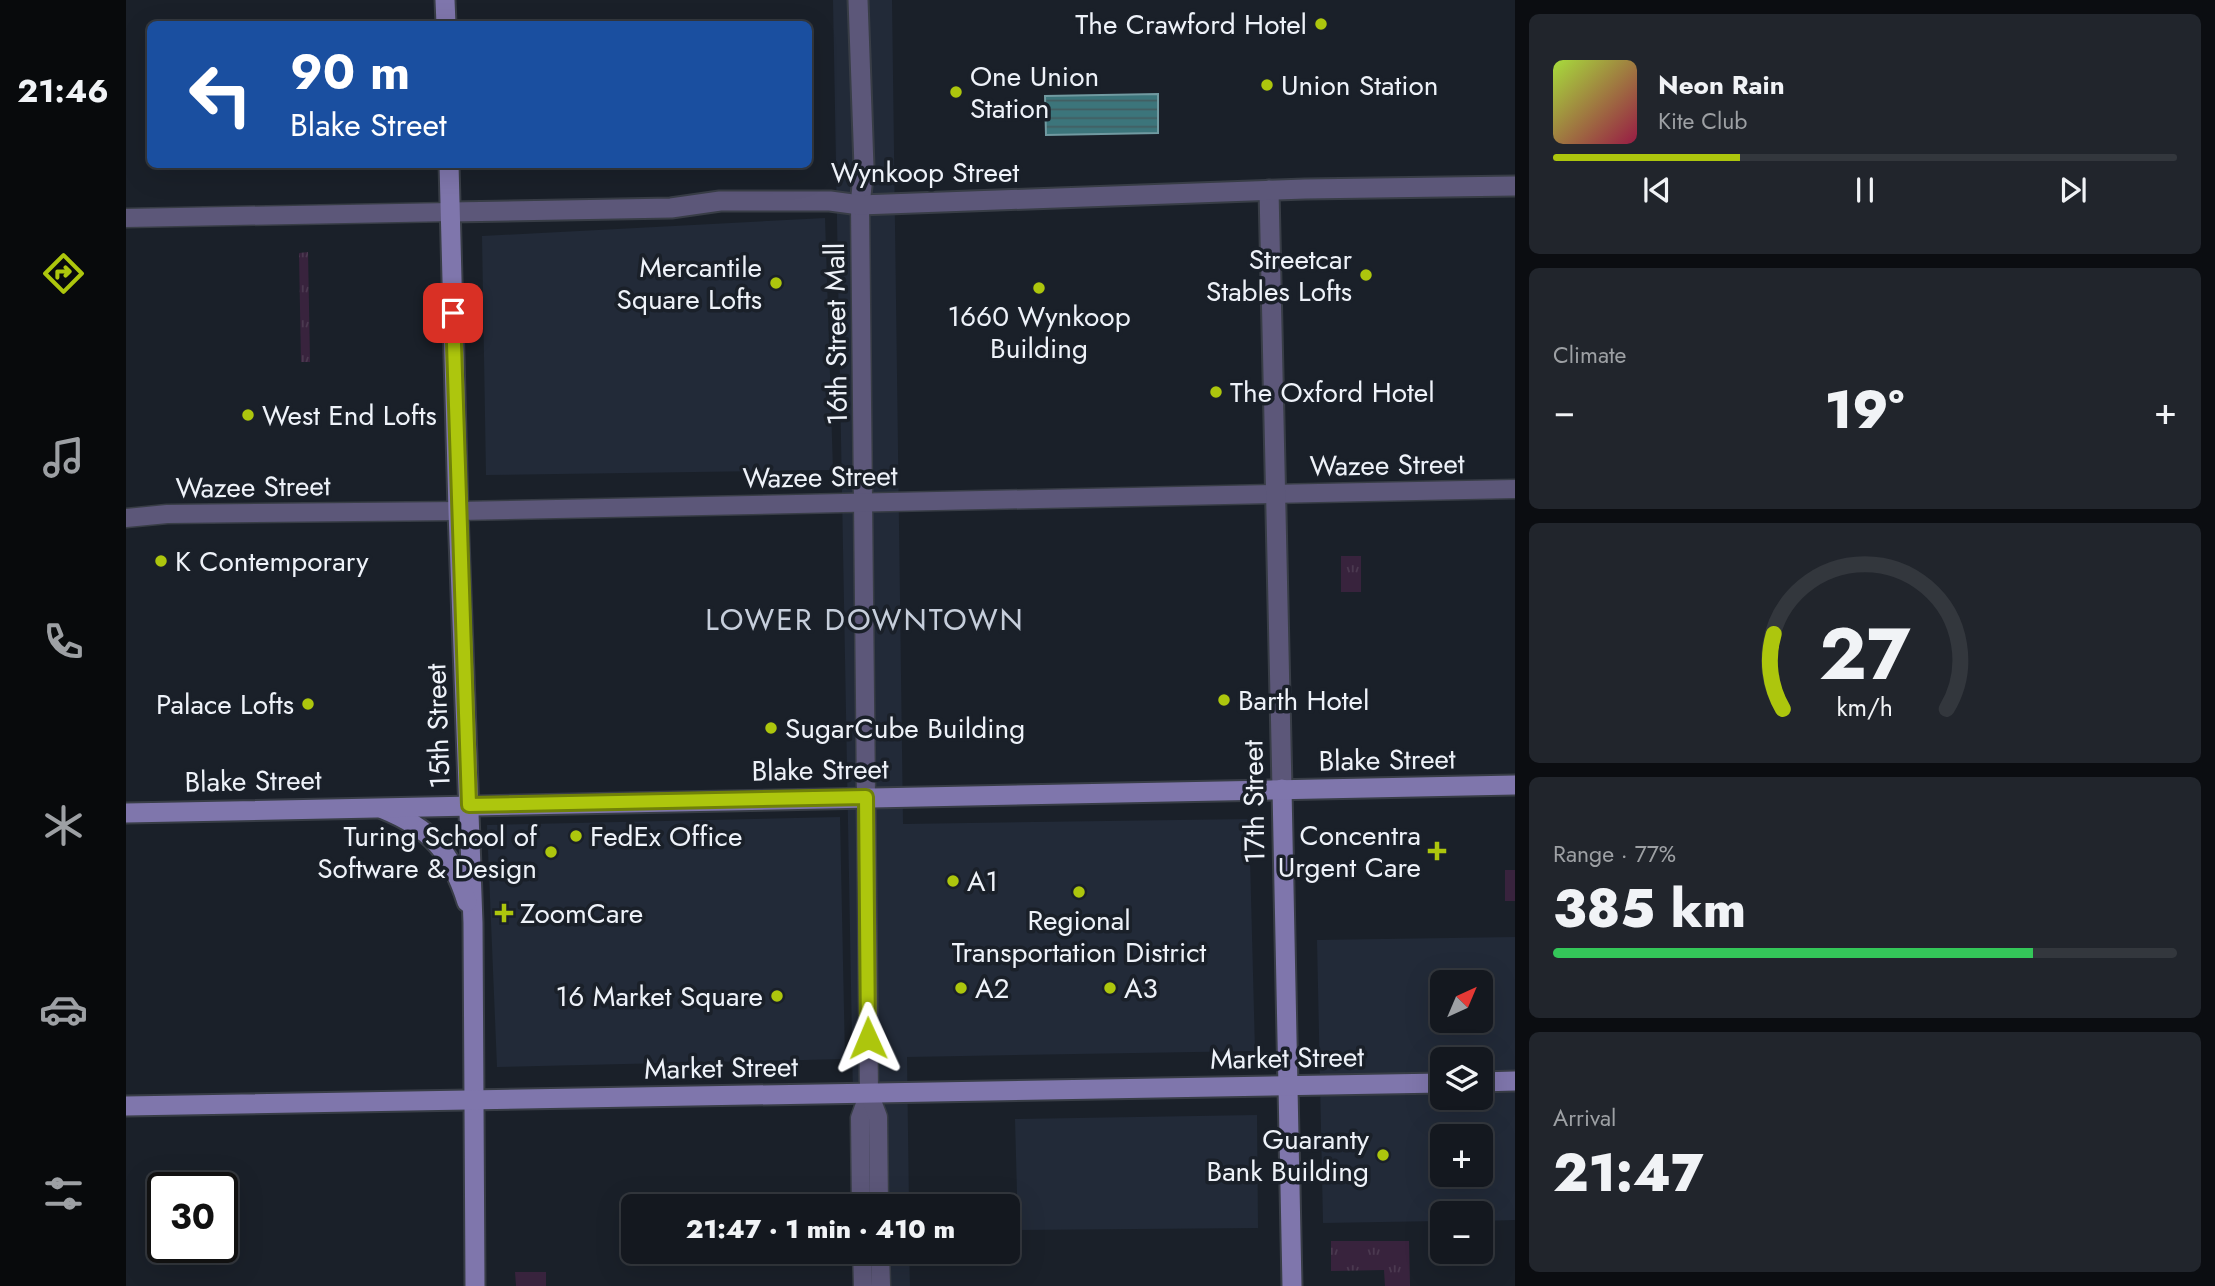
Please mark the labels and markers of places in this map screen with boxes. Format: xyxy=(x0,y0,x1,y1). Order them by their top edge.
place label: The Crawford Hotel xyxy=(1075,4,1307,45)
marker: The Crawford Hotel xyxy=(1313,16,1329,32)
place label: One Union Station xyxy=(970,56,1099,129)
place label: Union Station xyxy=(1281,65,1438,106)
marker: Union Station xyxy=(1259,77,1275,93)
marker: One Union Station xyxy=(948,84,964,100)
place label: Streetcar Stables Lofts xyxy=(1206,239,1352,312)
place label: Mercantile Square Lofts xyxy=(617,247,762,320)
marker: Streetcar Stables Lofts xyxy=(1358,267,1374,283)
marker: Mercantile Square Lofts xyxy=(768,275,784,291)
marker: 1660 Wynkoop Building xyxy=(1031,280,1047,296)
pin xyxy=(423,283,483,343)
place label: 1660 Wynkoop Building xyxy=(947,296,1131,369)
place label: The Oxford Hotel xyxy=(1230,372,1435,413)
marker: The Oxford Hotel xyxy=(1208,384,1224,400)
place label: West End Lofts xyxy=(262,395,437,436)
marker: West End Lofts xyxy=(240,407,256,423)
place label: K Contemporary xyxy=(175,541,369,582)
marker: K Contemporary xyxy=(153,553,169,569)
place label: Barth Hotel xyxy=(1238,680,1369,721)
place label: Palace Lofts xyxy=(156,684,294,725)
marker: Barth Hotel xyxy=(1216,692,1232,708)
marker: Palace Lofts xyxy=(300,696,316,712)
place label: SugarCube Building xyxy=(785,708,1025,749)
marker: SugarCube Building xyxy=(763,720,779,736)
place label: Concentra Urgent Care xyxy=(1278,815,1421,888)
place label: Turing School of Software & Design xyxy=(317,816,538,889)
place label: FedEx Office xyxy=(590,816,742,857)
marker: FedEx Office xyxy=(568,828,584,844)
marker: Concentra Urgent Care xyxy=(1427,841,1447,861)
marker: Turing School of Software & Design xyxy=(543,844,559,860)
place label: A1 xyxy=(967,861,998,902)
marker: A1 xyxy=(945,873,961,889)
marker: Regional Transportation District xyxy=(1071,884,1087,900)
place label: ZoomCare xyxy=(520,893,643,934)
place label: Regional Transportation District xyxy=(952,900,1207,973)
marker: ZoomCare xyxy=(494,903,514,923)
place label: A2 xyxy=(975,968,1009,1009)
place label: A3 xyxy=(1124,968,1158,1009)
place label: 16 Market Square xyxy=(556,976,763,1017)
marker: A2 xyxy=(953,980,969,996)
marker: A3 xyxy=(1102,980,1118,996)
marker: 16 Market Square xyxy=(769,988,785,1004)
place label: Guaranty Bank Building xyxy=(1207,1119,1370,1192)
marker: Guaranty Bank Building xyxy=(1375,1147,1391,1163)

